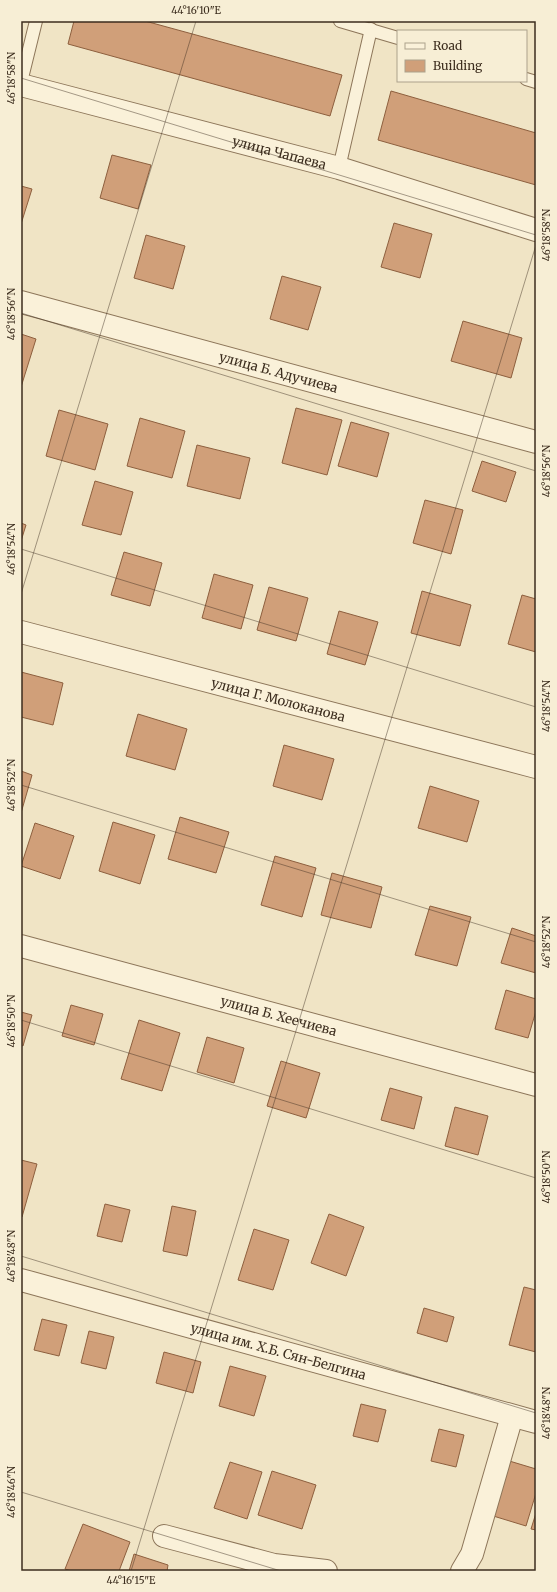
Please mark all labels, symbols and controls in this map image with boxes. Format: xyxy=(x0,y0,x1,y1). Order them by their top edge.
text: 44°16'10"E xyxy=(171,4,221,17)
legend xyxy=(397,30,527,82)
text: Road xyxy=(433,38,462,53)
text: 46°18'58"N xyxy=(5,51,18,104)
text: Building xyxy=(433,58,483,73)
street label: улица Чапаева xyxy=(231,132,328,173)
text: 46°18'58"N xyxy=(540,208,553,261)
text: 46°18'56"N xyxy=(5,288,18,340)
street label: улица Б. Адучиева xyxy=(217,348,340,396)
text: 46°18'56"N xyxy=(540,445,553,497)
text: 46°18'54"N xyxy=(5,523,18,575)
street label: улица Г. Молоканова xyxy=(210,674,347,725)
text: 46°18'54"N xyxy=(540,680,553,732)
text: 46°18'52"N xyxy=(5,759,18,811)
text: 46°18'52"N xyxy=(540,916,553,968)
street label: улица Б. Хеечиева xyxy=(219,992,339,1039)
text: 46°18'50"N xyxy=(5,994,18,1048)
text: 46°18'50"N xyxy=(540,1150,553,1204)
text: 46°18'48"N xyxy=(5,1230,18,1282)
street label: улица им. Х.Б. Сян-Белгина xyxy=(189,1319,368,1383)
text: 46°18'48"N xyxy=(540,1387,553,1439)
text: 46°18'46"N xyxy=(5,1466,18,1518)
text: 44°16'15"E xyxy=(107,1574,156,1587)

